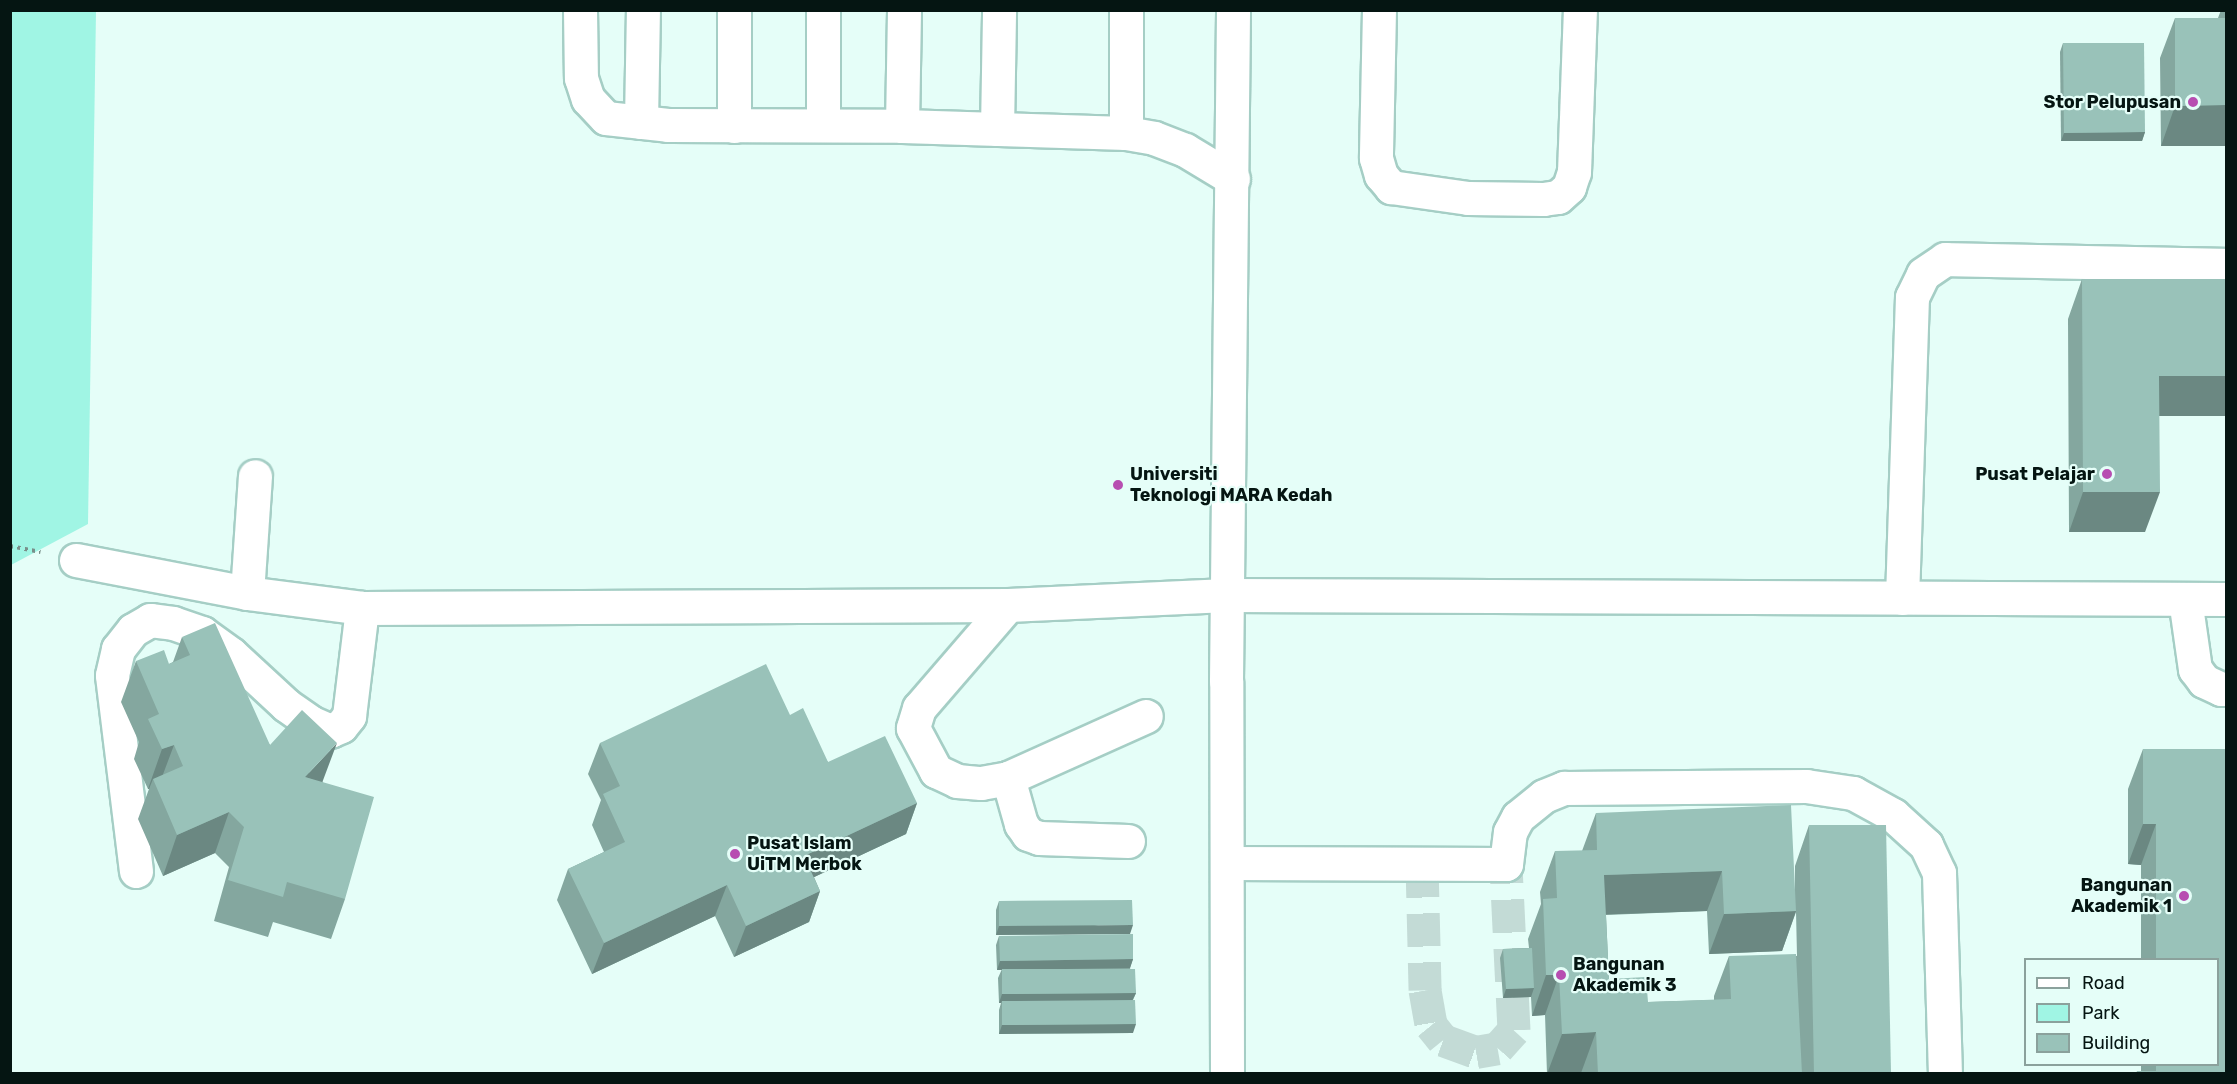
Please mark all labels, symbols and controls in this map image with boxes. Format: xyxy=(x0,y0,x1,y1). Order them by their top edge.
place label: Stor Pelupusan xyxy=(2043,91,2181,113)
marker: Stor Pelupusan xyxy=(2186,95,2200,109)
place label: Pusat Pelajar xyxy=(1975,463,2095,485)
place label: Universiti Teknologi MARA Kedah xyxy=(1130,464,1333,506)
marker: Pusat Pelajar xyxy=(2100,467,2114,481)
marker: Universiti Teknologi MARA Kedah xyxy=(1111,478,1125,492)
place label: Pusat Islam UiTM Merbok xyxy=(747,833,862,876)
marker: Pusat Islam UiTM Merbok xyxy=(728,847,742,861)
place label: Bangunan Akademik 1 xyxy=(2071,875,2172,918)
marker: Bangunan Akademik 1 xyxy=(2177,889,2191,903)
place label: Bangunan Akademik 3 xyxy=(1573,954,1677,996)
legend xyxy=(2024,958,2219,1066)
marker: Bangunan Akademik 3 xyxy=(1554,968,1568,982)
text: Road xyxy=(2082,972,2125,994)
text: Park xyxy=(2082,1002,2119,1024)
text: Building xyxy=(2082,1032,2150,1054)

